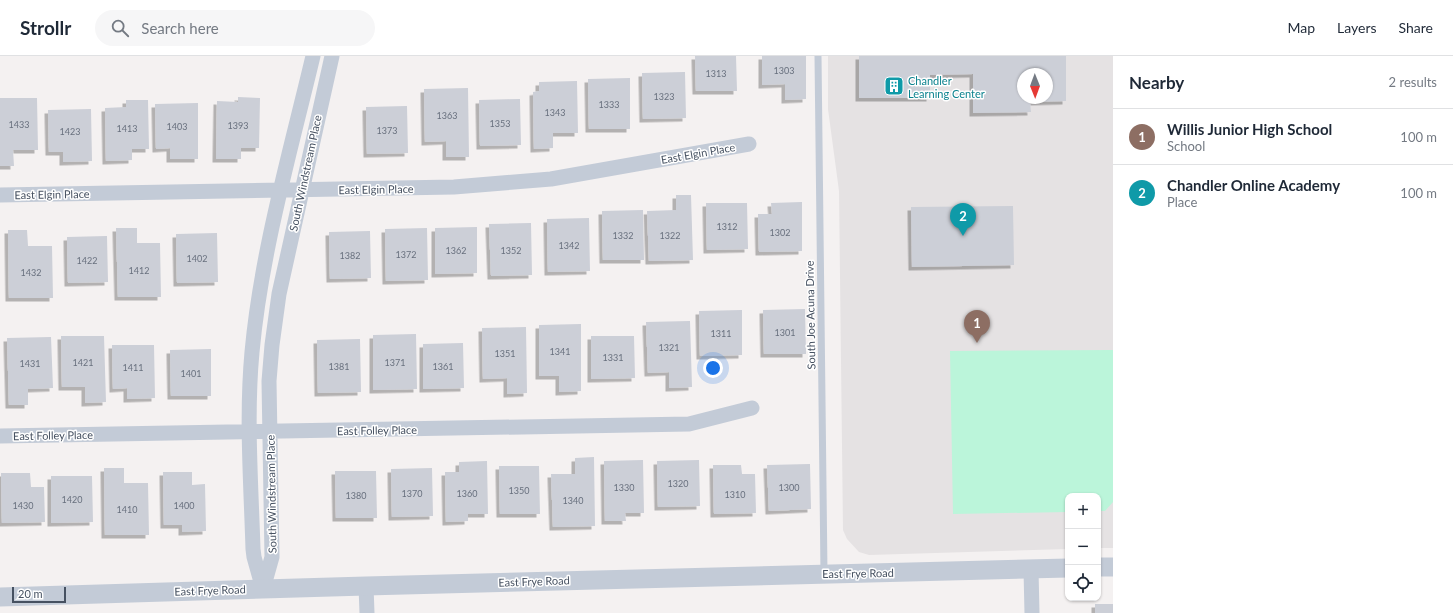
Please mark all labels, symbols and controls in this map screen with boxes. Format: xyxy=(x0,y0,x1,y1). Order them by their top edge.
search box xyxy=(95,10,375,46)
text: Strollr xyxy=(20,16,71,39)
icon: search xyxy=(109,17,131,39)
text: Search here xyxy=(141,19,219,37)
text: Map xyxy=(1287,19,1315,36)
text: Layers xyxy=(1337,19,1377,36)
text: Share xyxy=(1399,19,1433,36)
house number: 1303 xyxy=(774,65,794,76)
house number: 1313 xyxy=(706,68,726,79)
north arrow xyxy=(1017,68,1053,104)
text: Nearby xyxy=(1129,72,1184,93)
place label: Chandler Learning Center xyxy=(908,74,985,100)
text: 2 results xyxy=(1389,74,1437,90)
building icon: Chandler Learning Center xyxy=(883,75,905,97)
house number: 1323 xyxy=(654,91,674,102)
house number: 1333 xyxy=(599,99,619,110)
house number: 1343 xyxy=(545,107,565,118)
house number: 1363 xyxy=(437,110,457,121)
street label: South Windstream Place xyxy=(286,113,324,232)
house number: 1353 xyxy=(490,118,510,129)
house number: 1433 xyxy=(9,119,29,130)
house number: 1393 xyxy=(228,120,248,131)
text: Willis Junior High School xyxy=(1167,120,1332,138)
house number: 1403 xyxy=(167,121,187,132)
house number: 1413 xyxy=(117,123,137,134)
house number: 1373 xyxy=(377,125,397,136)
house number: 1423 xyxy=(60,126,80,137)
text: 1 xyxy=(1138,129,1146,145)
text: 100 m xyxy=(1400,129,1437,145)
text: School xyxy=(1167,138,1205,154)
street label: East Elgin Place xyxy=(660,140,736,166)
text: Chandler Online Academy xyxy=(1167,176,1340,194)
street label: East Elgin Place xyxy=(338,182,414,196)
text: 2 xyxy=(1138,185,1146,201)
text: 100 m xyxy=(1400,185,1437,201)
street label: East Elgin Place xyxy=(14,187,90,201)
text: Place xyxy=(1167,194,1197,210)
pin: 2 xyxy=(950,203,976,236)
house number: 1312 xyxy=(717,221,737,232)
house number: 1302 xyxy=(770,227,790,238)
house number: 1332 xyxy=(613,230,633,241)
house number: 1322 xyxy=(660,230,680,241)
house number: 1342 xyxy=(559,240,579,251)
house number: 1362 xyxy=(446,245,466,256)
house number: 1352 xyxy=(501,245,521,256)
house number: 1372 xyxy=(396,249,416,260)
house number: 1382 xyxy=(340,250,360,261)
house number: 1402 xyxy=(187,253,207,264)
house number: 1422 xyxy=(77,255,97,266)
street label: South Joe Acuna Drive xyxy=(803,260,817,370)
house number: 1412 xyxy=(129,265,149,276)
house number: 1432 xyxy=(21,267,41,278)
pin: 1 xyxy=(964,310,990,343)
house number: 1301 xyxy=(775,327,795,338)
house number: 1311 xyxy=(711,328,731,339)
house number: 1321 xyxy=(659,342,679,353)
house number: 1341 xyxy=(550,346,570,357)
house number: 1351 xyxy=(495,348,515,359)
house number: 1331 xyxy=(603,352,623,363)
house number: 1421 xyxy=(73,357,93,368)
house number: 1371 xyxy=(385,357,405,368)
house number: 1431 xyxy=(20,358,40,369)
your location xyxy=(703,358,723,378)
house number: 1381 xyxy=(329,361,349,372)
house number: 1361 xyxy=(433,361,453,372)
house number: 1411 xyxy=(123,362,143,373)
house number: 1401 xyxy=(181,368,201,379)
street label: East Folley Place xyxy=(337,423,417,437)
street label: East Folley Place xyxy=(13,428,93,442)
street label: South Windstream Place xyxy=(263,434,279,553)
house number: 1320 xyxy=(668,478,688,489)
house number: 1330 xyxy=(614,482,634,493)
house number: 1300 xyxy=(779,482,799,493)
house number: 1350 xyxy=(509,485,529,496)
house number: 1370 xyxy=(402,488,422,499)
house number: 1360 xyxy=(457,488,477,499)
house number: 1310 xyxy=(725,489,745,500)
house number: 1380 xyxy=(346,490,366,501)
map controls xyxy=(1065,493,1101,601)
button: + xyxy=(1065,493,1101,529)
house number: 1420 xyxy=(62,494,82,505)
house number: 1340 xyxy=(563,495,583,506)
house number: 1430 xyxy=(13,500,33,511)
house number: 1400 xyxy=(174,500,194,511)
house number: 1410 xyxy=(117,504,137,515)
button: − xyxy=(1065,529,1101,565)
button: locate xyxy=(1065,565,1101,601)
street label: East Frye Road xyxy=(822,566,894,580)
street label: East Frye Road xyxy=(498,573,570,589)
street label: East Frye Road xyxy=(174,582,246,598)
scale bar xyxy=(12,585,66,604)
text: 20 m xyxy=(18,587,43,600)

